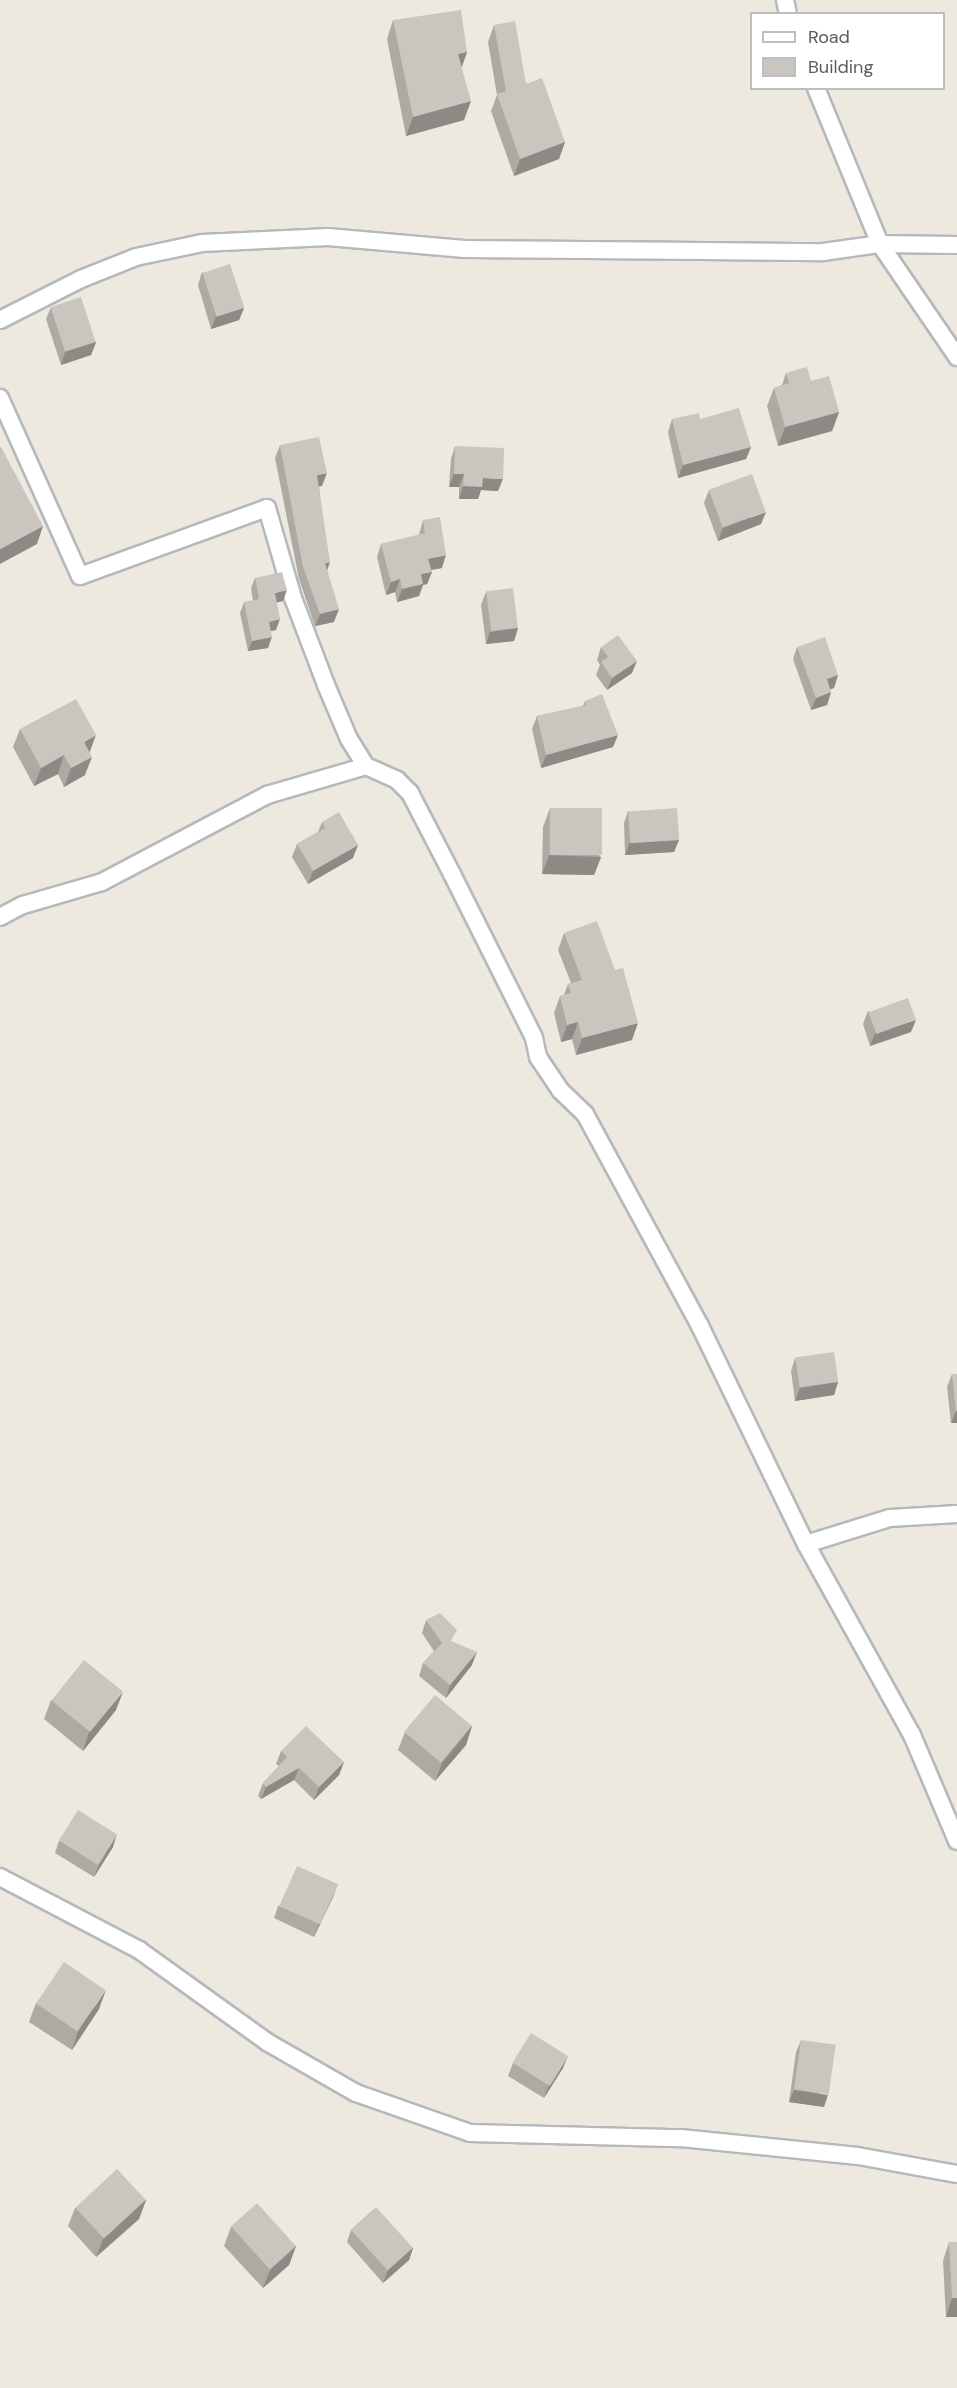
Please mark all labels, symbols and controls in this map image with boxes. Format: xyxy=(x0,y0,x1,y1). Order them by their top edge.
legend xyxy=(750,12,945,90)
text: Road xyxy=(808,25,850,49)
text: Building xyxy=(808,55,873,79)

